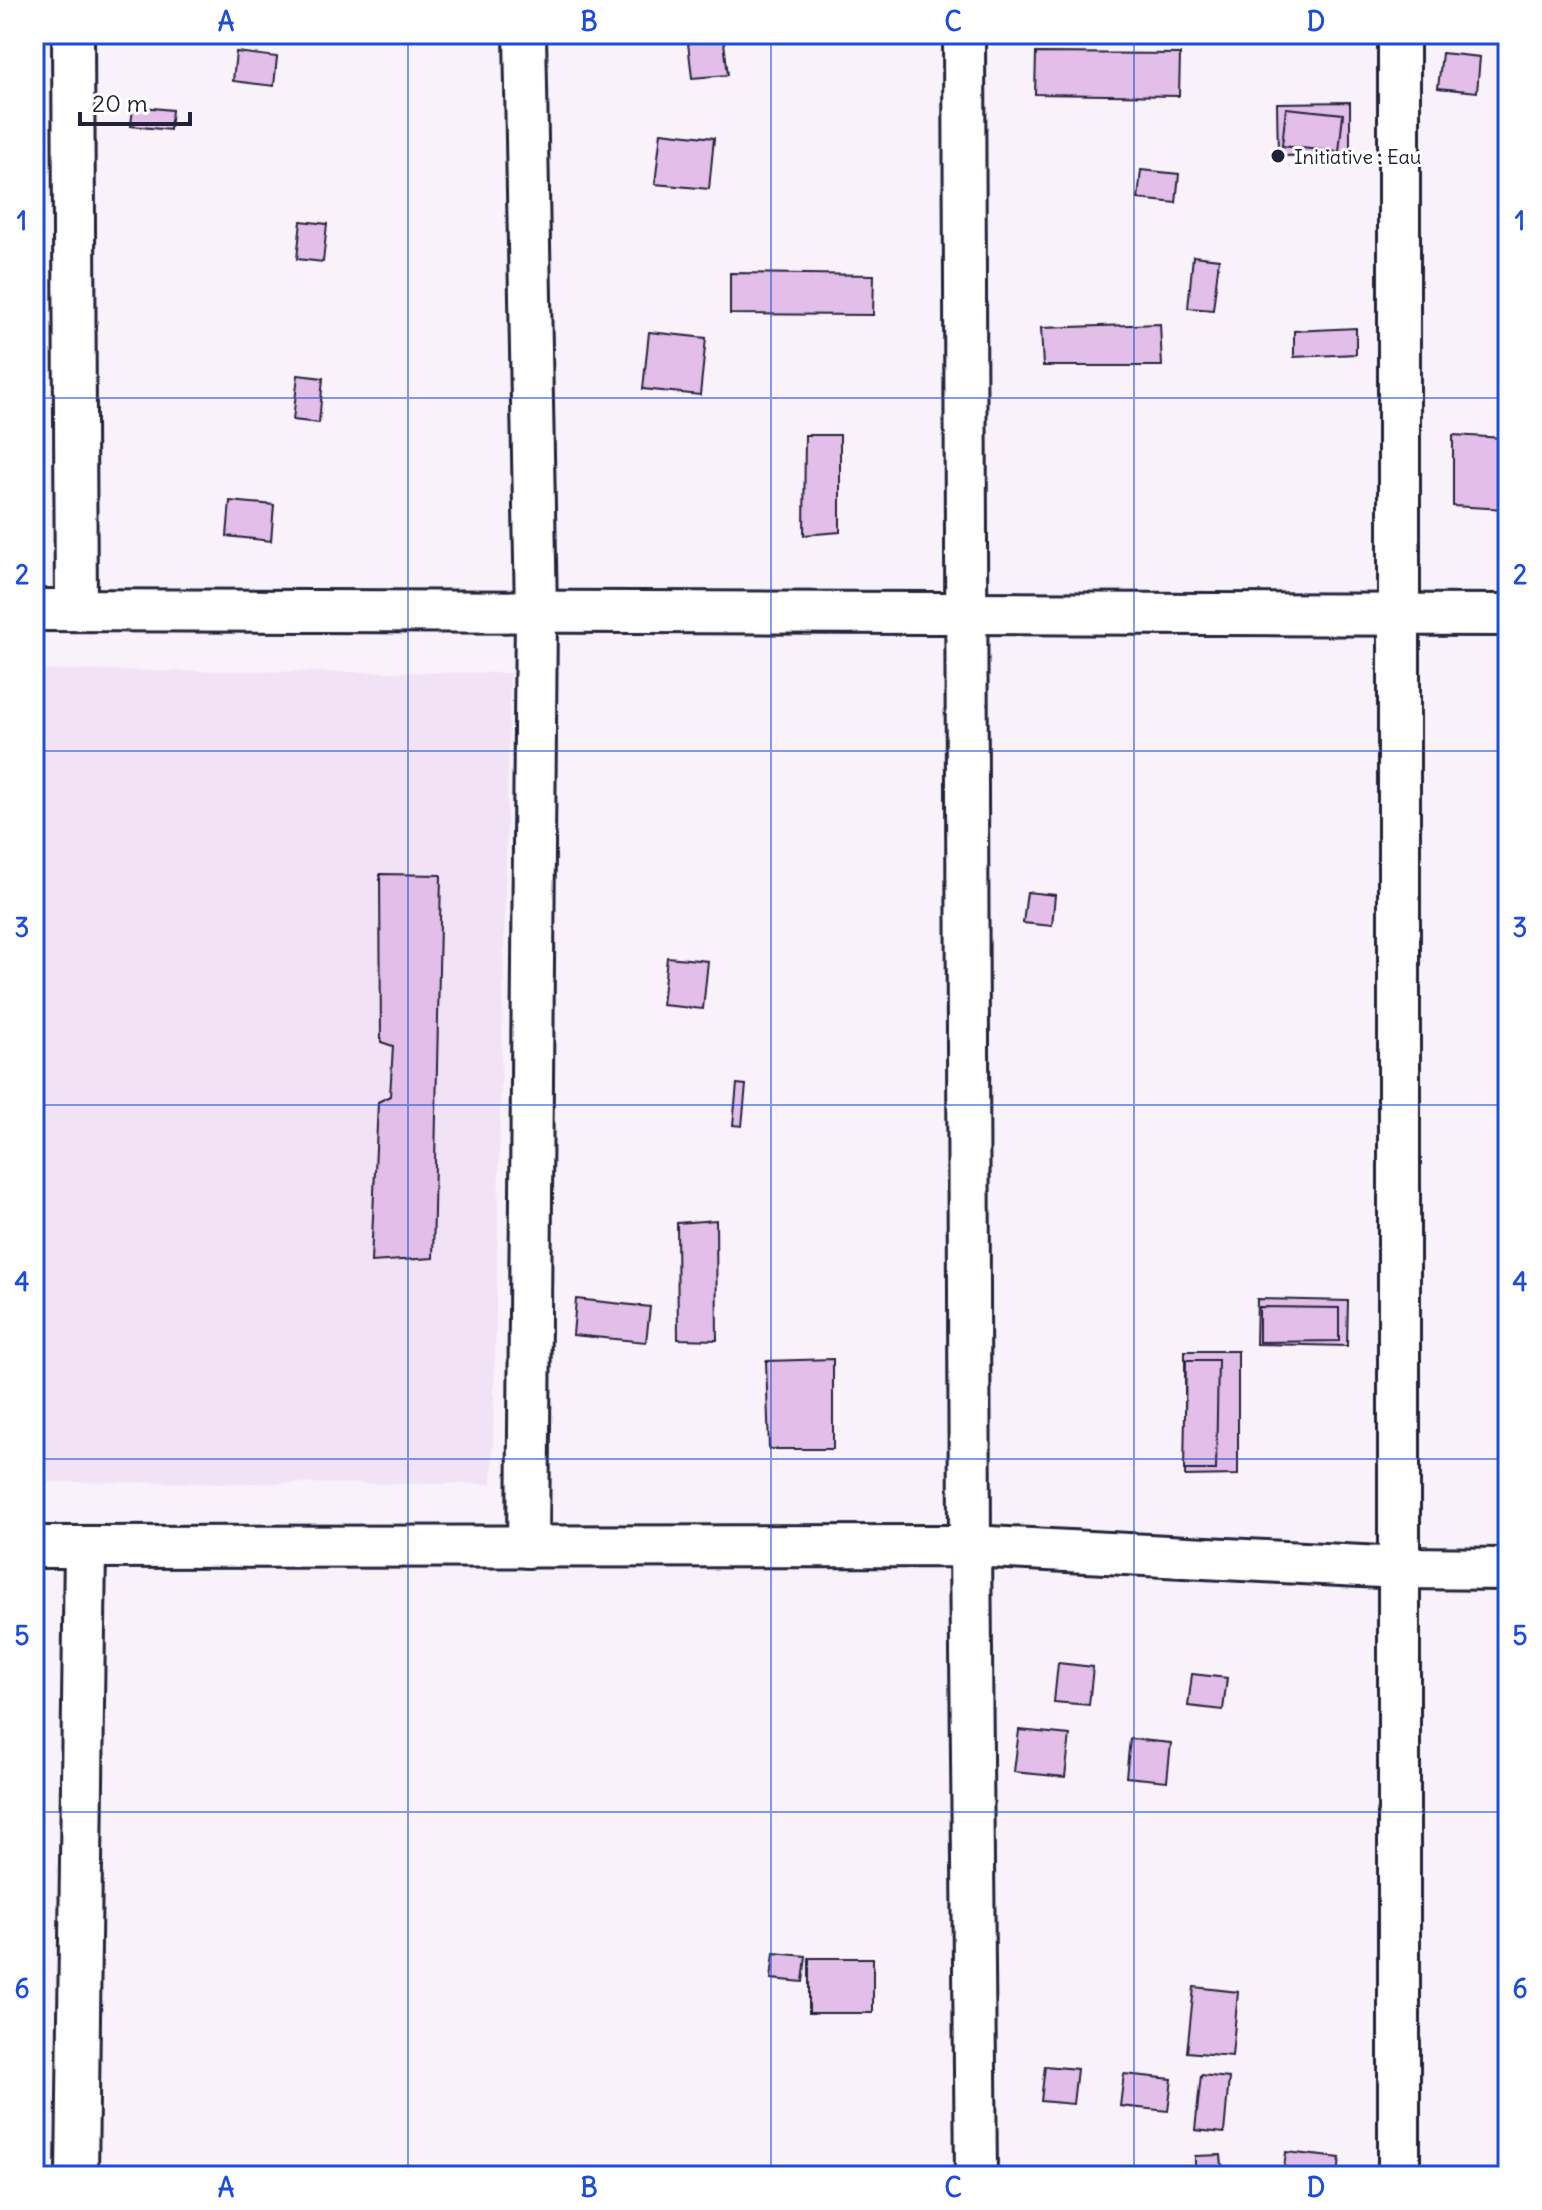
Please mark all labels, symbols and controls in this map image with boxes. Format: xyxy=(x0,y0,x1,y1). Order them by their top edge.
text: A xyxy=(218,5,235,38)
text: B xyxy=(580,5,598,38)
text: C xyxy=(944,5,962,38)
text: D xyxy=(1307,5,1325,38)
scale bar xyxy=(80,76,190,126)
text: 20 m xyxy=(92,88,148,118)
place label: Initiative : Eau xyxy=(1294,144,1421,169)
marker: Initiative : Eau xyxy=(1269,147,1287,165)
text: 1 xyxy=(17,204,27,237)
text: 1 xyxy=(1515,204,1525,237)
text: 2 xyxy=(15,558,29,591)
text: 2 xyxy=(1513,558,1527,591)
text: 3 xyxy=(15,911,29,944)
text: 3 xyxy=(1513,911,1527,944)
text: 4 xyxy=(14,1265,30,1298)
text: 4 xyxy=(1512,1265,1528,1298)
text: 5 xyxy=(15,1619,30,1652)
text: 5 xyxy=(1513,1619,1528,1652)
text: 6 xyxy=(14,1972,30,2005)
text: 6 xyxy=(1512,1972,1528,2005)
text: A xyxy=(218,2171,235,2204)
text: B xyxy=(580,2171,598,2204)
text: C xyxy=(944,2171,962,2204)
text: D xyxy=(1307,2171,1325,2204)

